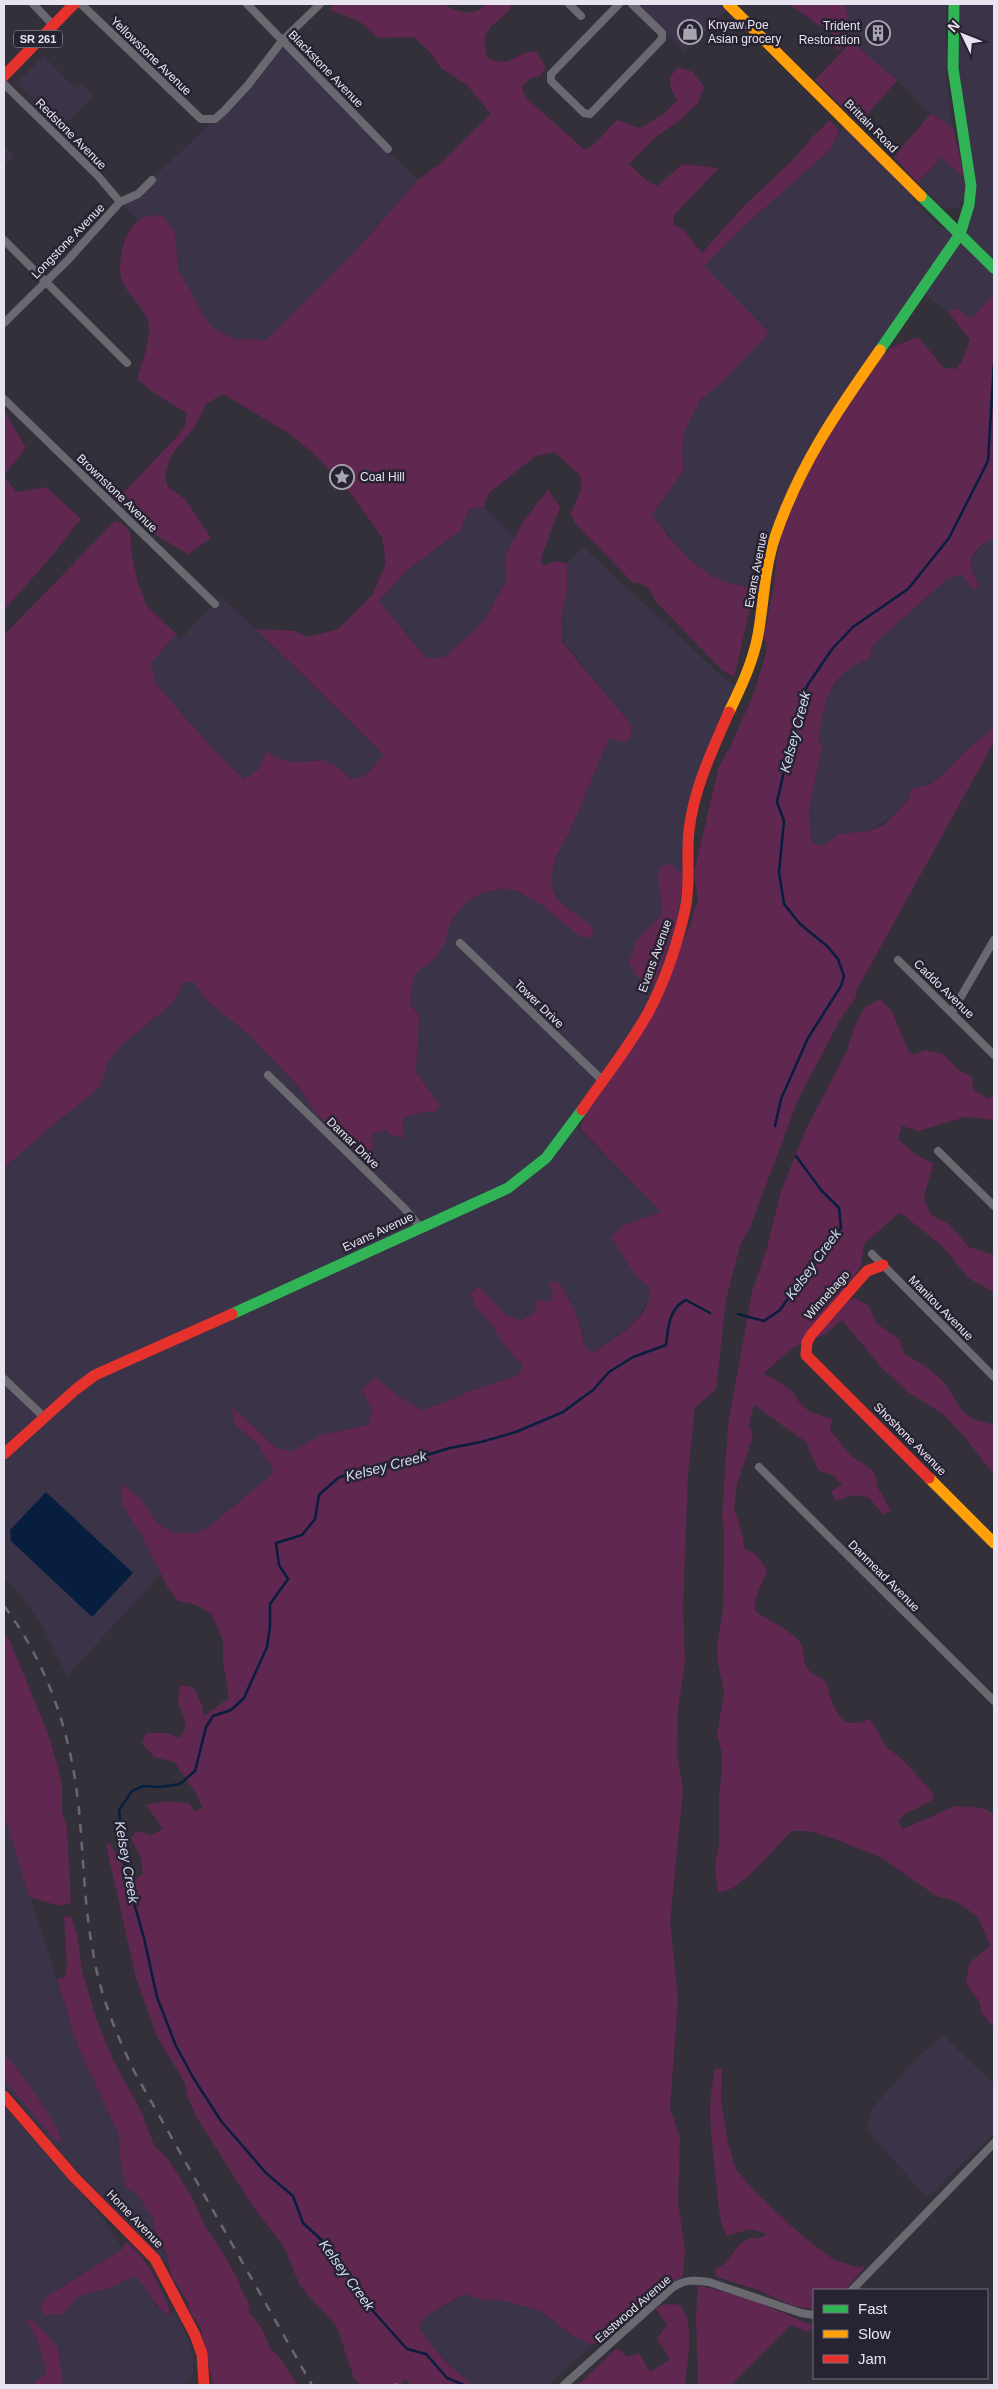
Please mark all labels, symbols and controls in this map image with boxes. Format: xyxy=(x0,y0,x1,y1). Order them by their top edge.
north arrow xyxy=(938,10,988,60)
street label: Yellowstone Avenue xyxy=(108,14,194,98)
text: N xyxy=(944,17,963,35)
place label: Knyaw Poe Asian grocery xyxy=(708,18,781,46)
shop icon: Knyaw Poe Asian grocery xyxy=(677,19,703,45)
place label: Trident Restoration xyxy=(799,19,861,47)
building icon: Trident Restoration xyxy=(865,20,891,46)
street label: Blackstone Avenue xyxy=(286,28,367,111)
road number: SR 261 xyxy=(14,30,62,48)
street label: Redstone Avenue xyxy=(33,96,110,173)
street label: Brittain Road xyxy=(842,97,900,155)
street label: Longstone Avenue xyxy=(29,200,108,282)
street label: Brownstone Avenue xyxy=(74,451,160,535)
place icon: Coal Hill xyxy=(329,464,355,490)
place label: Coal Hill xyxy=(360,470,405,484)
street label: Evans Avenue xyxy=(742,531,770,609)
water label: Kelsey Creek xyxy=(776,689,814,774)
street label: Evans Avenue xyxy=(635,917,675,994)
street label: Caddo Avenue xyxy=(911,957,977,1022)
street label: Tower Drive xyxy=(511,977,567,1031)
street label: Damar Drive xyxy=(324,1115,382,1172)
street label: Evans Avenue xyxy=(340,1209,416,1255)
water label: Kelsey Creek xyxy=(782,1225,845,1302)
street label: Winnebago xyxy=(801,1268,853,1322)
street label: Manitou Avenue xyxy=(906,1273,977,1344)
street label: Shoshone Avenue xyxy=(871,1400,950,1479)
water label: Kelsey Creek xyxy=(344,1447,429,1485)
street label: Danmead Avenue xyxy=(845,1537,923,1615)
water label: Kelsey Creek xyxy=(112,1820,142,1905)
street label: Home Avenue xyxy=(104,2187,166,2251)
water label: Kelsey Creek xyxy=(316,2237,379,2314)
street label: Eastwood Avenue xyxy=(592,2272,674,2346)
legend xyxy=(813,2289,988,2379)
text: Fast xyxy=(858,2300,888,2317)
text: Slow xyxy=(858,2325,891,2342)
text: Jam xyxy=(858,2350,886,2367)

